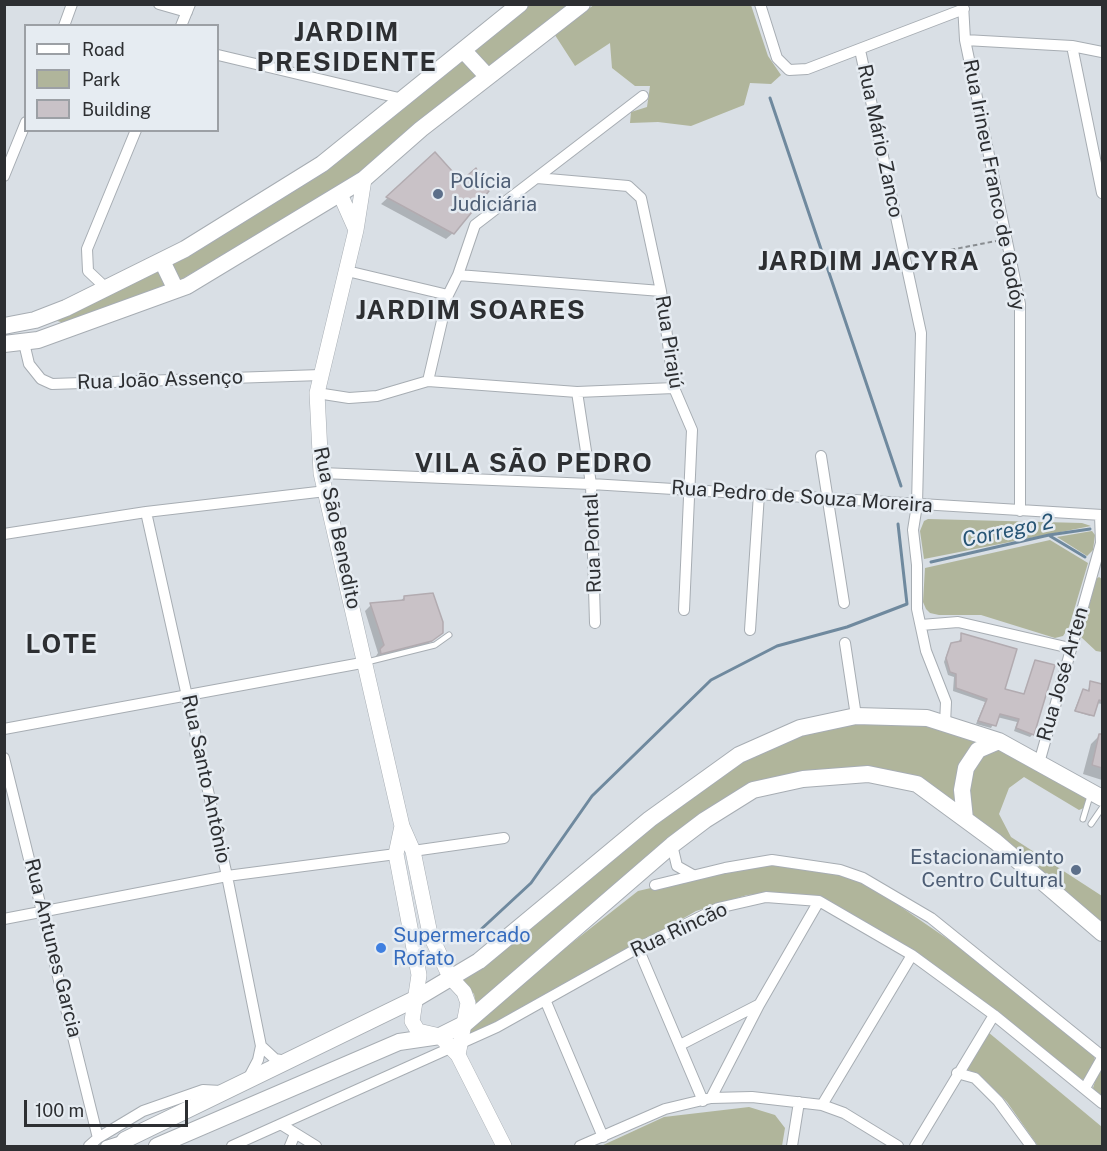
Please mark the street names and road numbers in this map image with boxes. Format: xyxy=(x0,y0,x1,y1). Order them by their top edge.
street label: Rua Irineu Franco de Godóy xyxy=(958,57,1030,313)
street label: Rua Mário Zanco xyxy=(852,62,908,220)
street label: Rua Pirajú xyxy=(650,294,688,390)
street label: Rua João Assenço xyxy=(77,365,243,395)
street label: Rua São Benedito xyxy=(308,445,366,611)
street label: Rua Pedro de Souza Moreira xyxy=(670,476,934,518)
street label: Rua Pontal xyxy=(579,492,607,594)
street label: Rua José Arten xyxy=(1032,604,1094,744)
street label: Rua Santo Antônio xyxy=(176,692,236,866)
street label: Rua Antunes Garcia xyxy=(19,856,87,1040)
street label: Rua Rincão xyxy=(627,897,731,963)

